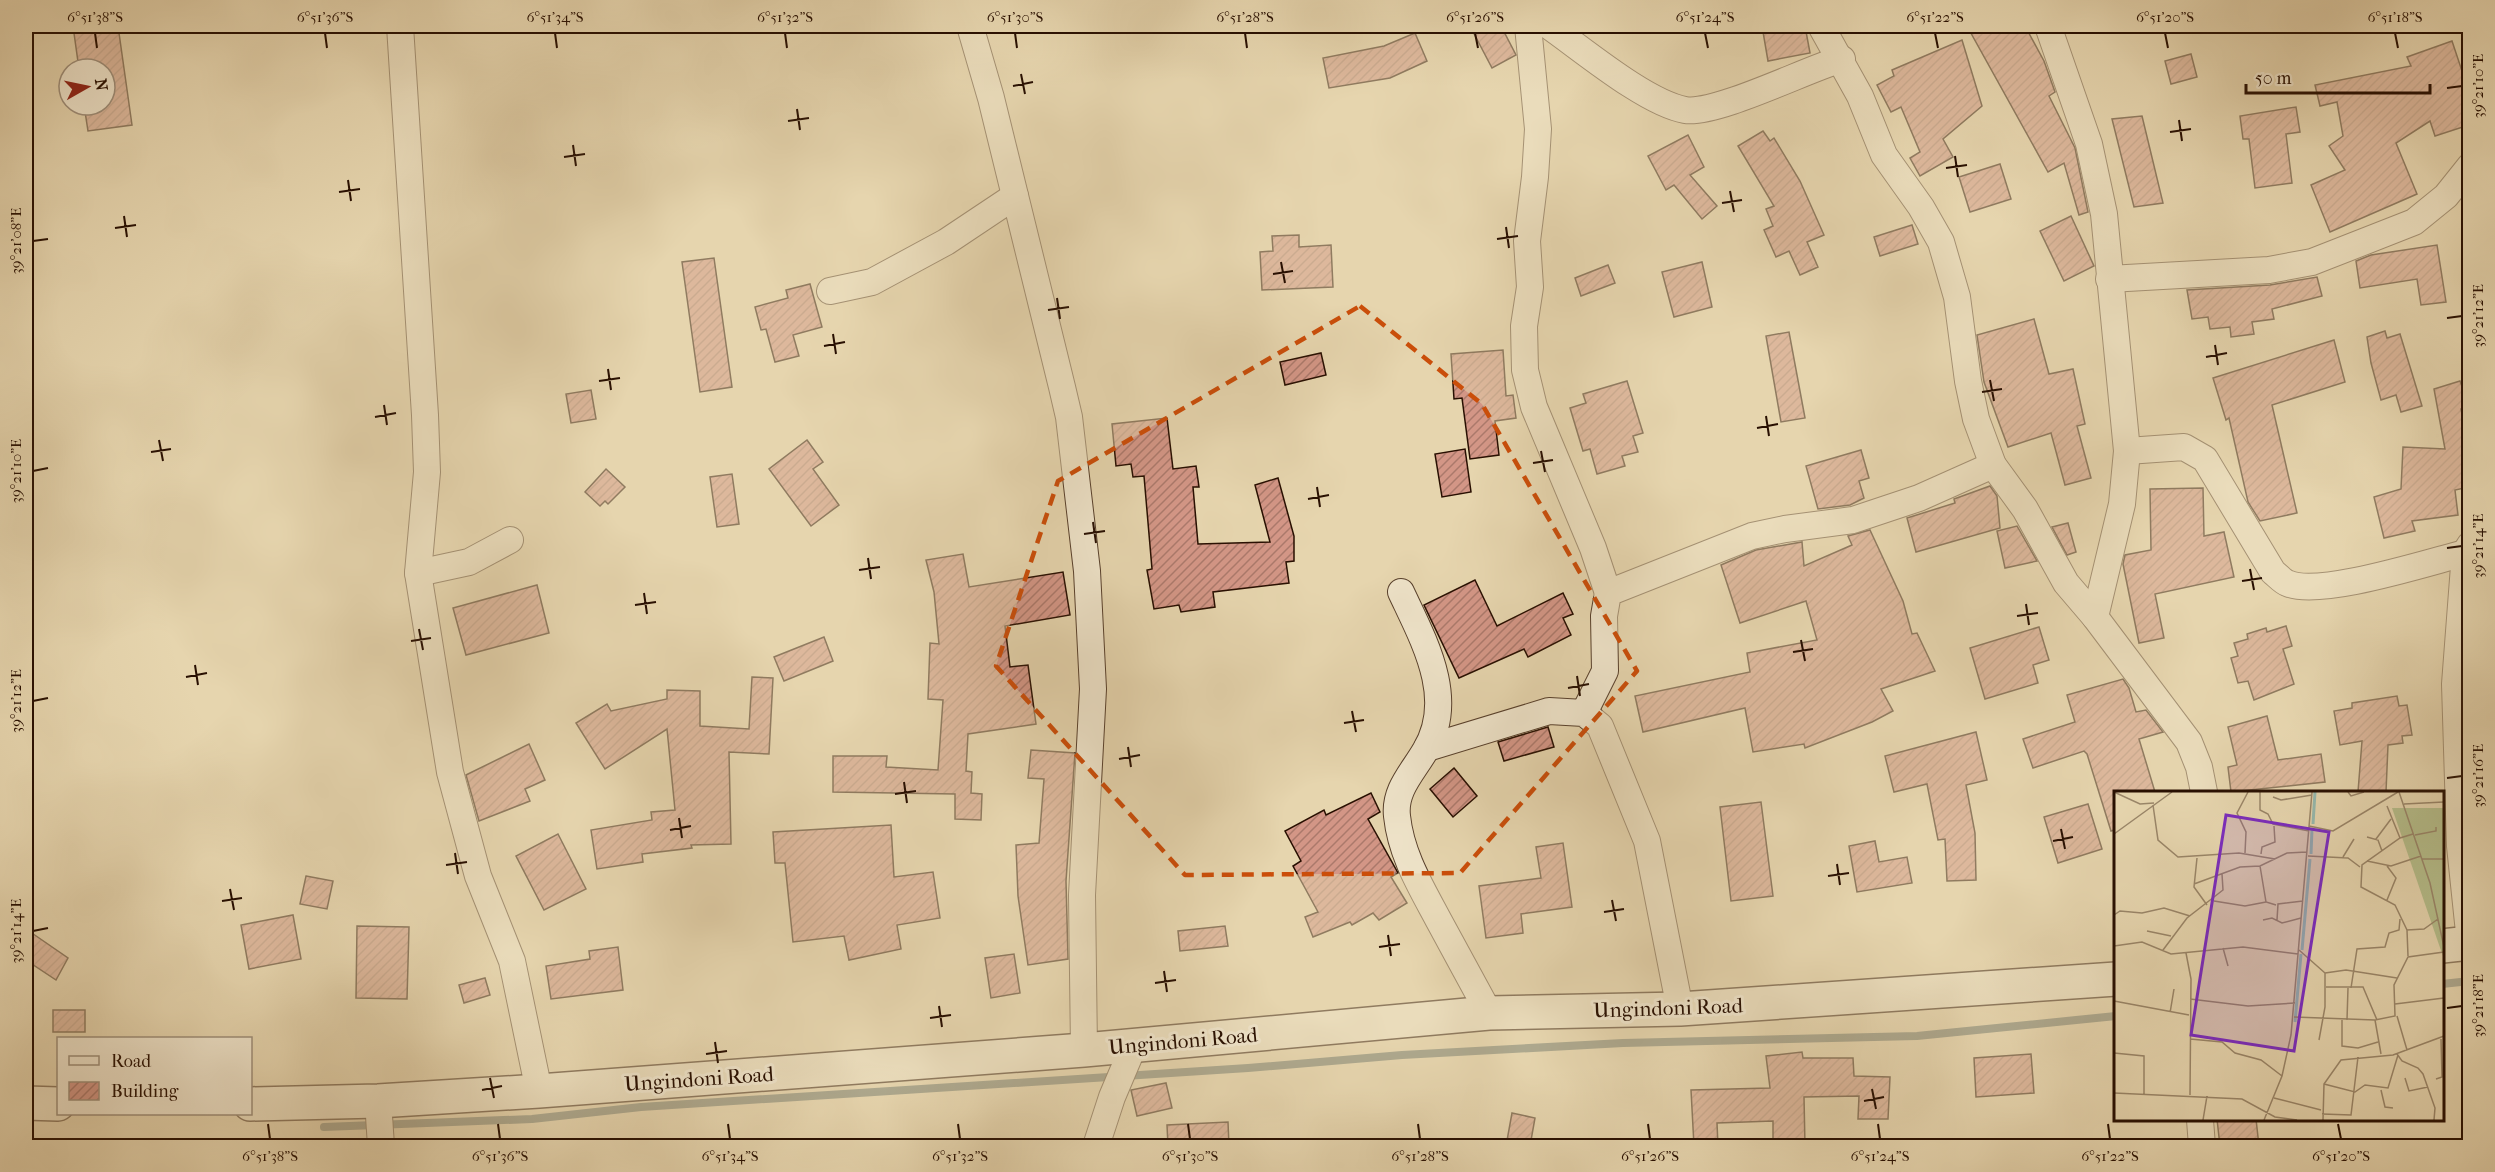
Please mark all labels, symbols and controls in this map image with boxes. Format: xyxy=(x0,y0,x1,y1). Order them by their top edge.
text: 6°51'38"S xyxy=(67,8,123,26)
text: 6°51'36"S xyxy=(297,8,354,26)
text: 6°51'34"S xyxy=(526,8,584,26)
text: 6°51'32"S xyxy=(757,8,813,26)
text: 6°51'30"S xyxy=(987,8,1044,26)
text: 6°51'28"S xyxy=(1216,8,1274,26)
text: 6°51'26"S xyxy=(1446,8,1504,26)
text: 6°51'24"S xyxy=(1676,8,1735,26)
text: 6°51'22"S xyxy=(1906,8,1964,26)
text: 6°51'20"S xyxy=(2136,8,2194,26)
text: 6°51'18"S xyxy=(2367,8,2423,26)
text: 39°21'10"E xyxy=(2469,54,2487,118)
north arrow xyxy=(57,57,117,117)
scale bar xyxy=(2246,57,2430,95)
text: 50 m xyxy=(2255,68,2292,89)
text: N xyxy=(91,77,112,93)
text: 39°21'08"E xyxy=(7,208,25,274)
text: 39°21'12"E xyxy=(2469,284,2487,348)
text: 39°21'10"E xyxy=(7,439,25,503)
text: 39°21'14"E xyxy=(2469,514,2487,578)
text: 39°21'12"E xyxy=(7,669,25,733)
text: 39°21'16"E xyxy=(2469,744,2487,808)
inset map xyxy=(2114,791,2444,1121)
text: 39°21'14"E xyxy=(7,899,25,963)
text: 39°21'18"E xyxy=(2469,974,2487,1038)
street label: Ungindoni Road xyxy=(1593,993,1744,1023)
street label: Ungindoni Road xyxy=(1107,1022,1259,1059)
legend xyxy=(57,1037,252,1115)
text: Road xyxy=(111,1051,151,1072)
street label: Ungindoni Road xyxy=(623,1062,775,1096)
text: Building xyxy=(111,1081,179,1102)
text: 6°51'38"S xyxy=(242,1147,298,1165)
text: 6°51'36"S xyxy=(472,1147,529,1165)
text: 6°51'34"S xyxy=(701,1147,759,1165)
text: 6°51'32"S xyxy=(932,1147,988,1165)
text: 6°51'30"S xyxy=(1162,1147,1219,1165)
text: 6°51'28"S xyxy=(1391,1147,1449,1165)
text: 6°51'26"S xyxy=(1621,1147,1679,1165)
text: 6°51'24"S xyxy=(1851,1147,1910,1165)
text: 6°51'22"S xyxy=(2081,1147,2139,1165)
text: 6°51'20"S xyxy=(2312,1147,2370,1165)

